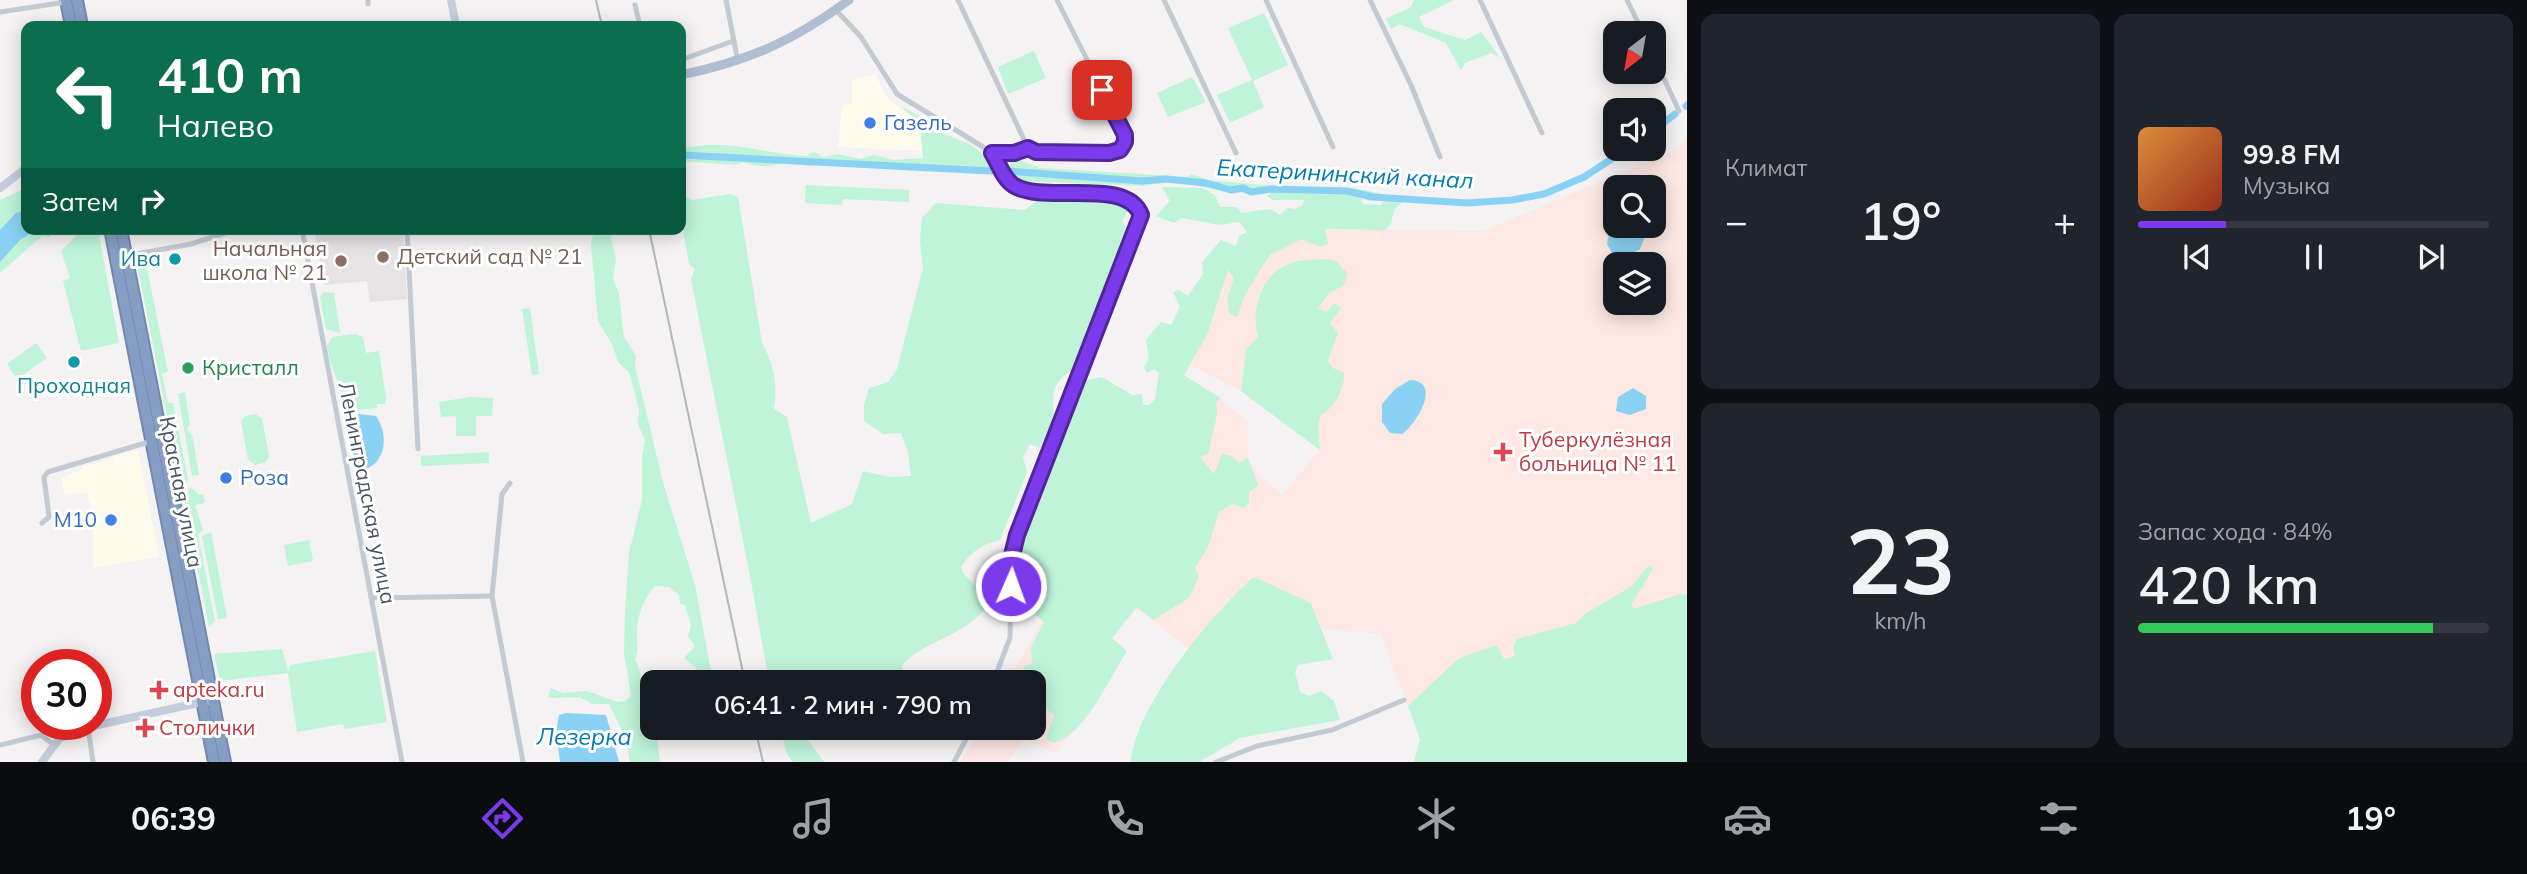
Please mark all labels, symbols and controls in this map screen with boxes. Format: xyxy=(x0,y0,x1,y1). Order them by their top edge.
north arrow xyxy=(1603,21,1666,84)
map controls xyxy=(1603,21,1666,315)
text: 410 m xyxy=(157,44,303,105)
icon: left xyxy=(42,49,133,140)
pin xyxy=(1072,60,1132,120)
icon: arrive xyxy=(1083,71,1121,109)
button: sound xyxy=(1603,98,1666,161)
text: Налево xyxy=(157,105,274,145)
place label: Газель xyxy=(884,109,952,135)
marker: Газель xyxy=(862,115,878,131)
text: 99.8 FM xyxy=(2243,138,2341,171)
water label: Екатерининский канал xyxy=(1216,152,1474,195)
text: Климат xyxy=(1725,153,1807,182)
text: Музыка xyxy=(2243,171,2330,200)
button: search xyxy=(1603,175,1666,238)
icon: right xyxy=(133,182,171,220)
text: Затем xyxy=(42,185,119,218)
text: 19° xyxy=(1860,188,1941,253)
text: − xyxy=(1725,197,1748,245)
text: + xyxy=(2053,197,2076,245)
place label: Начальная школа № 21 xyxy=(202,235,327,285)
icon: previous xyxy=(2178,238,2216,276)
icon: pause xyxy=(2295,238,2333,276)
icon: next xyxy=(2412,238,2450,276)
place label: Детский сад № 21 xyxy=(397,243,583,269)
place label: Ива xyxy=(121,245,161,271)
marker: Детский сад № 21 xyxy=(375,249,391,265)
marker: Ива xyxy=(167,251,183,267)
button: layers xyxy=(1603,252,1666,315)
marker: Начальная школа № 21 xyxy=(333,253,349,269)
marker: Проходная xyxy=(66,354,82,370)
place label: Кристалл xyxy=(202,354,299,380)
marker: Кристалл xyxy=(180,360,196,376)
place label: Проходная xyxy=(17,372,131,398)
street label: Ленинградская улица xyxy=(334,379,402,606)
street label: Красная улица xyxy=(155,414,209,570)
place label: Туберкулёзная больница № 11 xyxy=(1519,426,1677,476)
marker: Туберкулёзная больница № 11 xyxy=(1493,442,1513,462)
place label: Роза xyxy=(240,464,289,490)
marker: Роза xyxy=(218,470,234,486)
text: 23 xyxy=(1846,503,1955,617)
place label: М10 xyxy=(54,506,97,532)
marker: М10 xyxy=(103,512,119,528)
text: Запас хода · 84% xyxy=(2138,517,2333,546)
position arrow xyxy=(974,549,1048,623)
text: 420 km xyxy=(2138,552,2319,617)
text: km/h xyxy=(1874,606,1927,635)
speed limit sign: 30 xyxy=(21,649,112,740)
place label: apteka.ru xyxy=(173,676,265,702)
marker: apteka.ru xyxy=(151,682,167,698)
text: 06:41 · 2 мин · 790 m xyxy=(714,688,972,721)
place label: Столички xyxy=(159,714,255,740)
marker: Столички xyxy=(137,720,153,736)
water label: Лезерка xyxy=(535,722,632,751)
icon: directions xyxy=(478,794,527,843)
icon: music xyxy=(789,794,838,843)
icon: phone xyxy=(1100,794,1149,843)
icon: climate xyxy=(1412,794,1461,843)
icon: car xyxy=(1723,794,1772,843)
icon: filters xyxy=(2034,794,2083,843)
text: 06:39 xyxy=(131,798,216,838)
text: 19° xyxy=(2345,798,2396,838)

